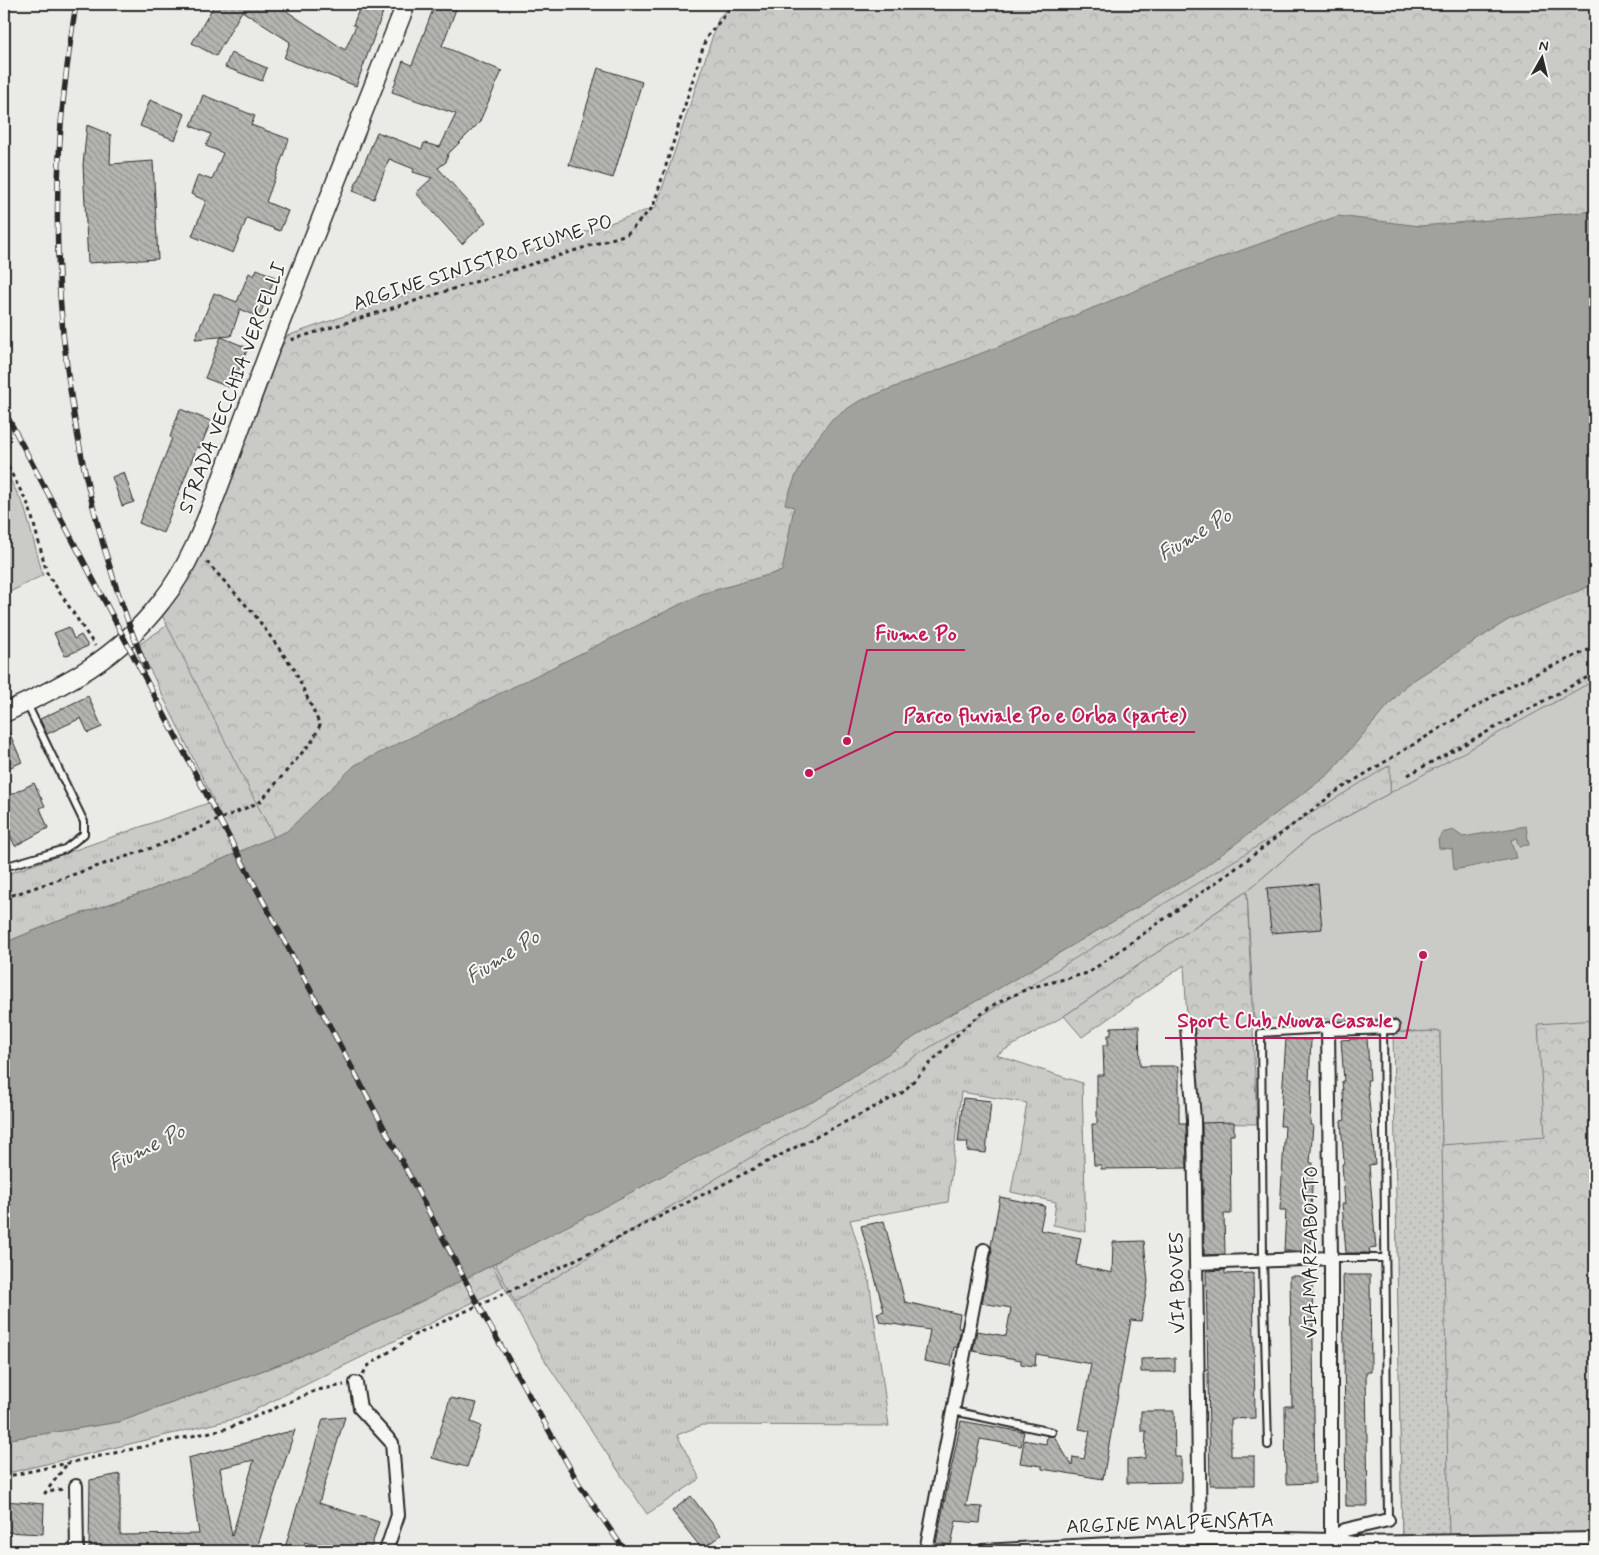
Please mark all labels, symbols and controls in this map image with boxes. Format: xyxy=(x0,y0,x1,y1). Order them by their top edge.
north arrow xyxy=(1516,32,1566,82)
text: N xyxy=(1538,37,1550,56)
street label: ARGINE SINISTRO FIUME PO xyxy=(350,208,616,318)
street label: STRADA VECCHIA VERCELLI xyxy=(172,258,294,518)
water label: Fiume Po xyxy=(1153,501,1238,568)
callout: Fiume Po xyxy=(867,614,965,650)
text: Fiume Po xyxy=(875,620,957,648)
callout: Parco fluviale Po e Orba (parte) xyxy=(895,696,1195,732)
text: Parco fluviale Po e Orba (parte) xyxy=(904,702,1187,730)
water label: Fiume Po xyxy=(461,923,546,990)
callout: Sport Club Nuova Casale xyxy=(1165,1002,1406,1038)
text: Sport Club Nuova Casale xyxy=(1177,1007,1393,1035)
water label: Fiume Po xyxy=(104,1117,191,1178)
street label: VIA MARZABOTTO xyxy=(1298,1166,1325,1338)
street label: VIA BOVES xyxy=(1164,1232,1192,1334)
street label: ARGINE MALPENSATA xyxy=(1066,1507,1274,1541)

